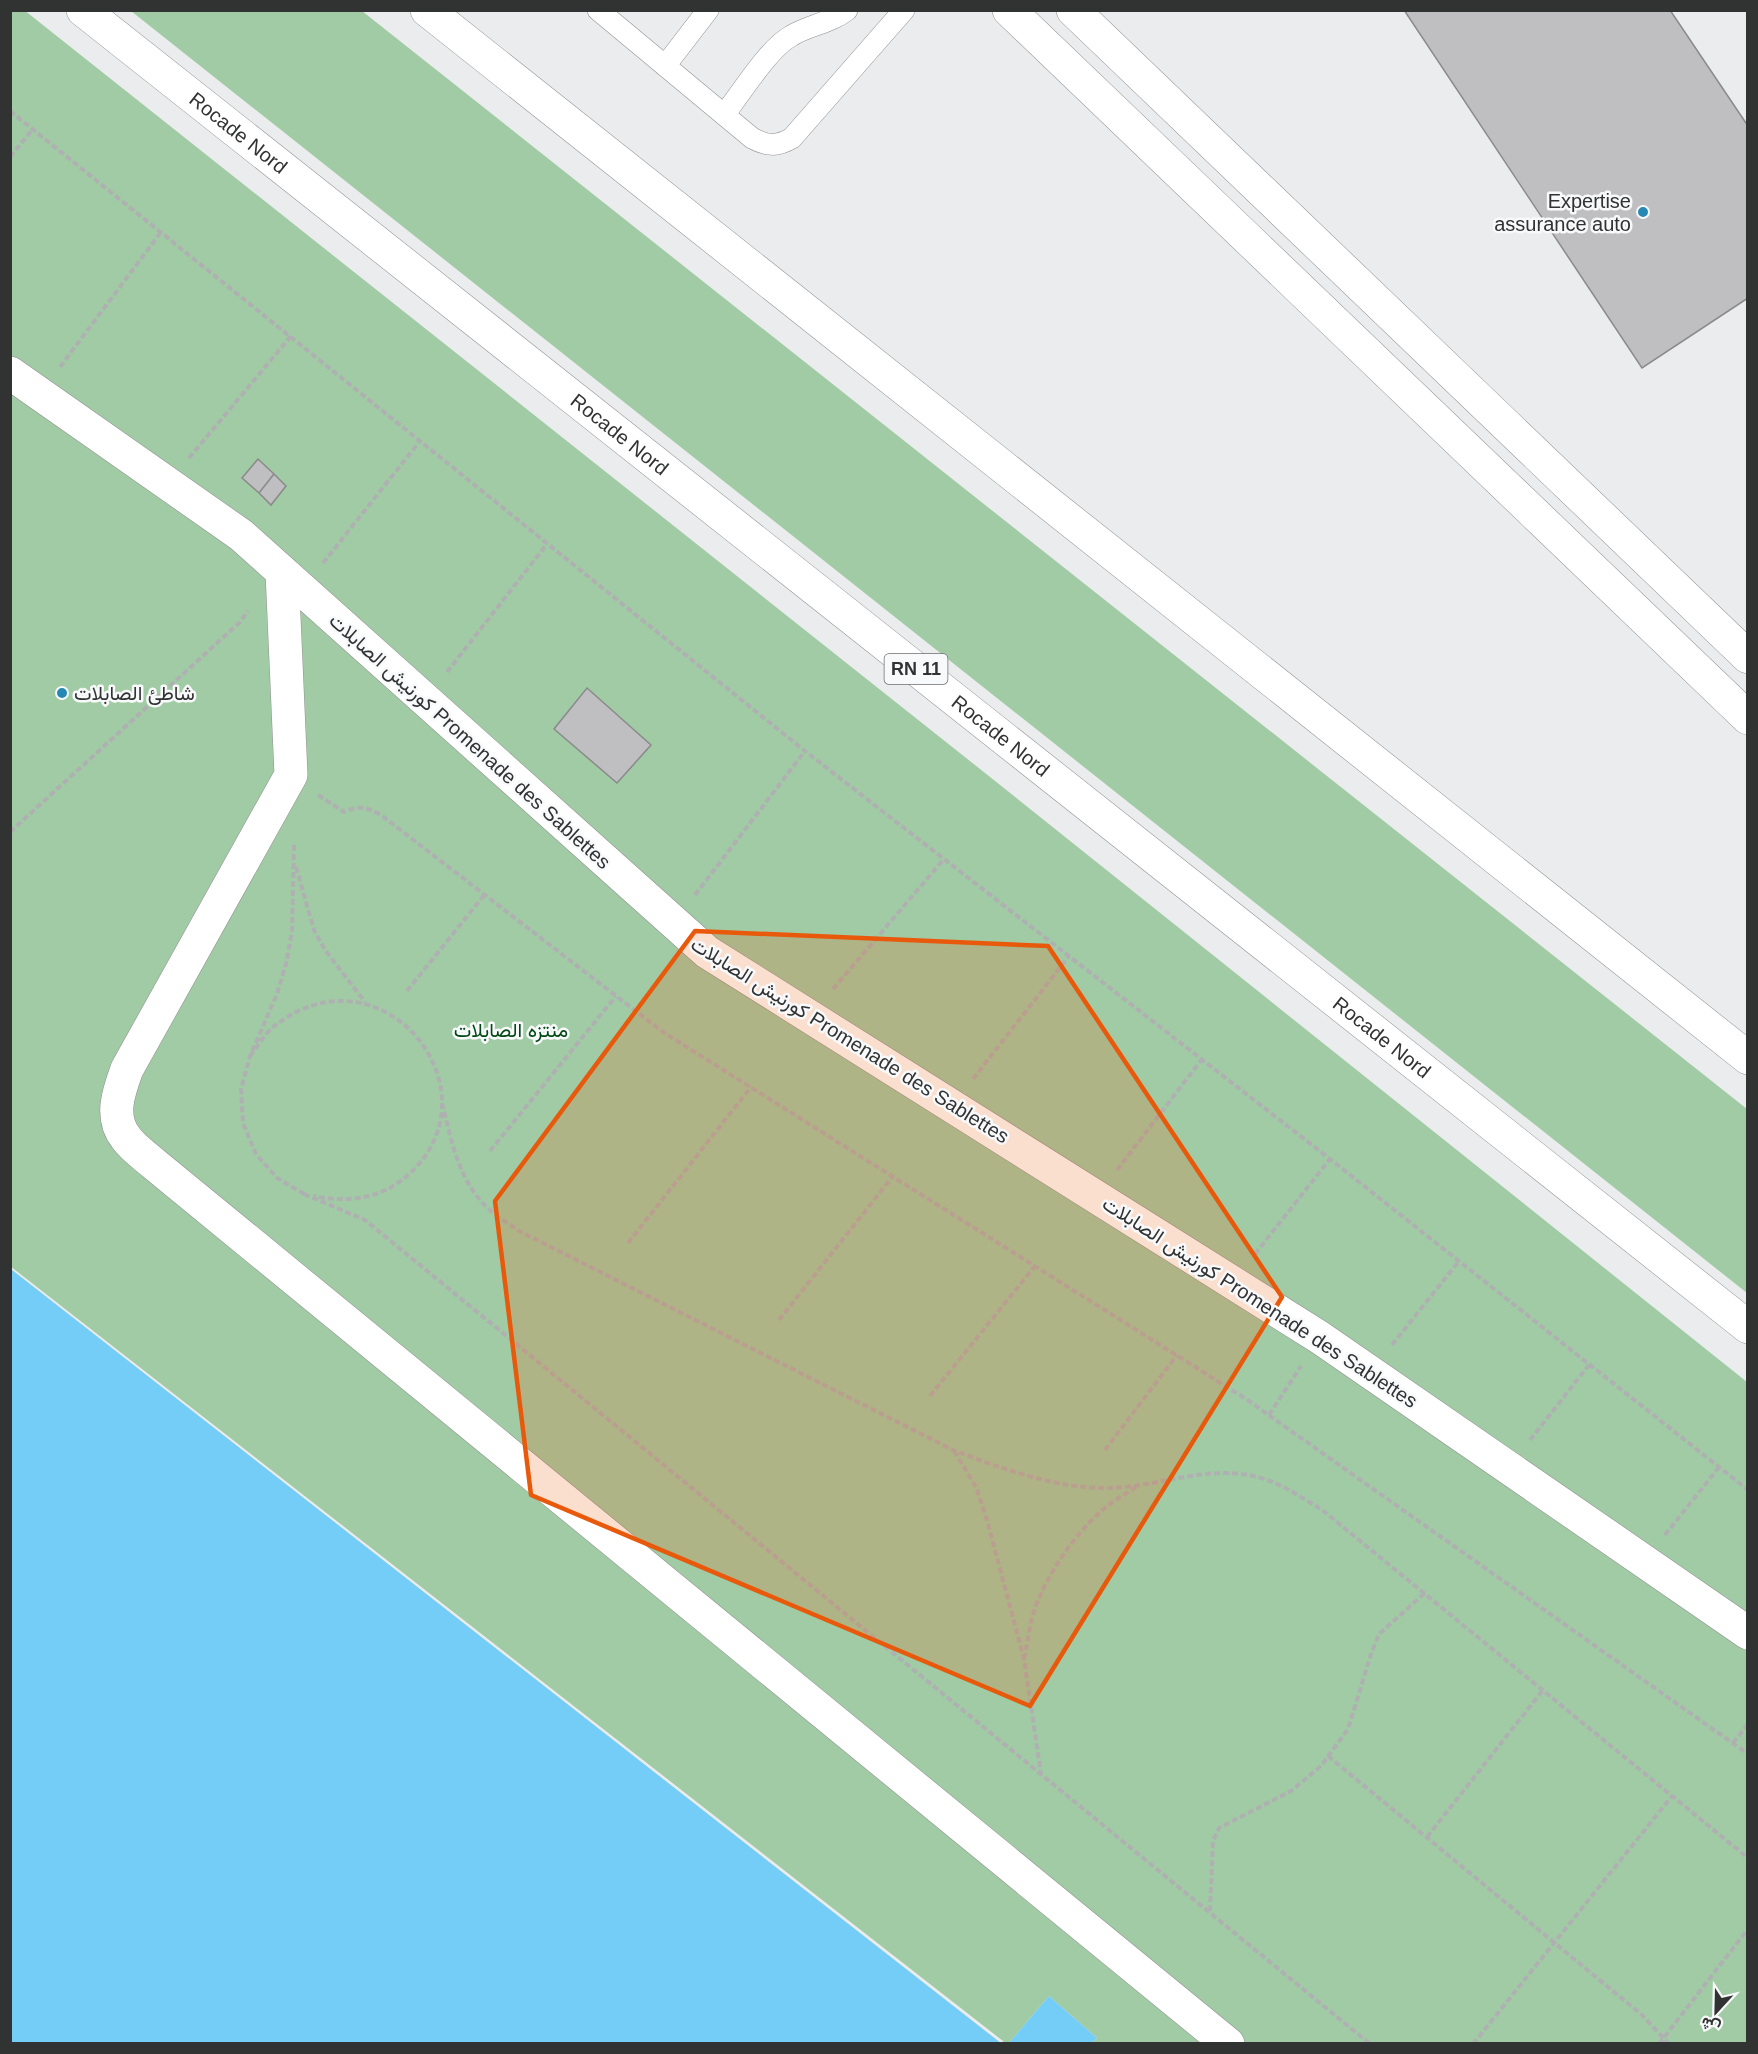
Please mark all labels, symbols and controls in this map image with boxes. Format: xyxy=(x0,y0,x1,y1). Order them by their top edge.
street label: Rocade Nord xyxy=(185,88,291,178)
place label: Expertise assurance auto xyxy=(1494,190,1631,235)
marker: Expertise assurance auto xyxy=(1636,205,1650,219)
street label: Rocade Nord xyxy=(566,389,673,480)
street label: كورنيش الصابلات Promenade des Sablettes xyxy=(324,609,615,875)
road number: RN 11 xyxy=(884,654,948,684)
place label: شاطئ الصابلات xyxy=(74,682,195,705)
marker: شاطئ الصابلات xyxy=(55,686,69,700)
street label: Rocade Nord xyxy=(948,691,1054,781)
street label: كورنيش الصابلات Promenade des Sablettes xyxy=(686,933,1013,1149)
street label: Rocade Nord xyxy=(1329,992,1435,1083)
park label: منتزه الصابلات xyxy=(454,1019,568,1043)
street label: كورنيش الصابلات Promenade des Sablettes xyxy=(1098,1192,1421,1414)
north arrow xyxy=(1686,1982,1746,2042)
text: ش xyxy=(1698,2013,1723,2037)

